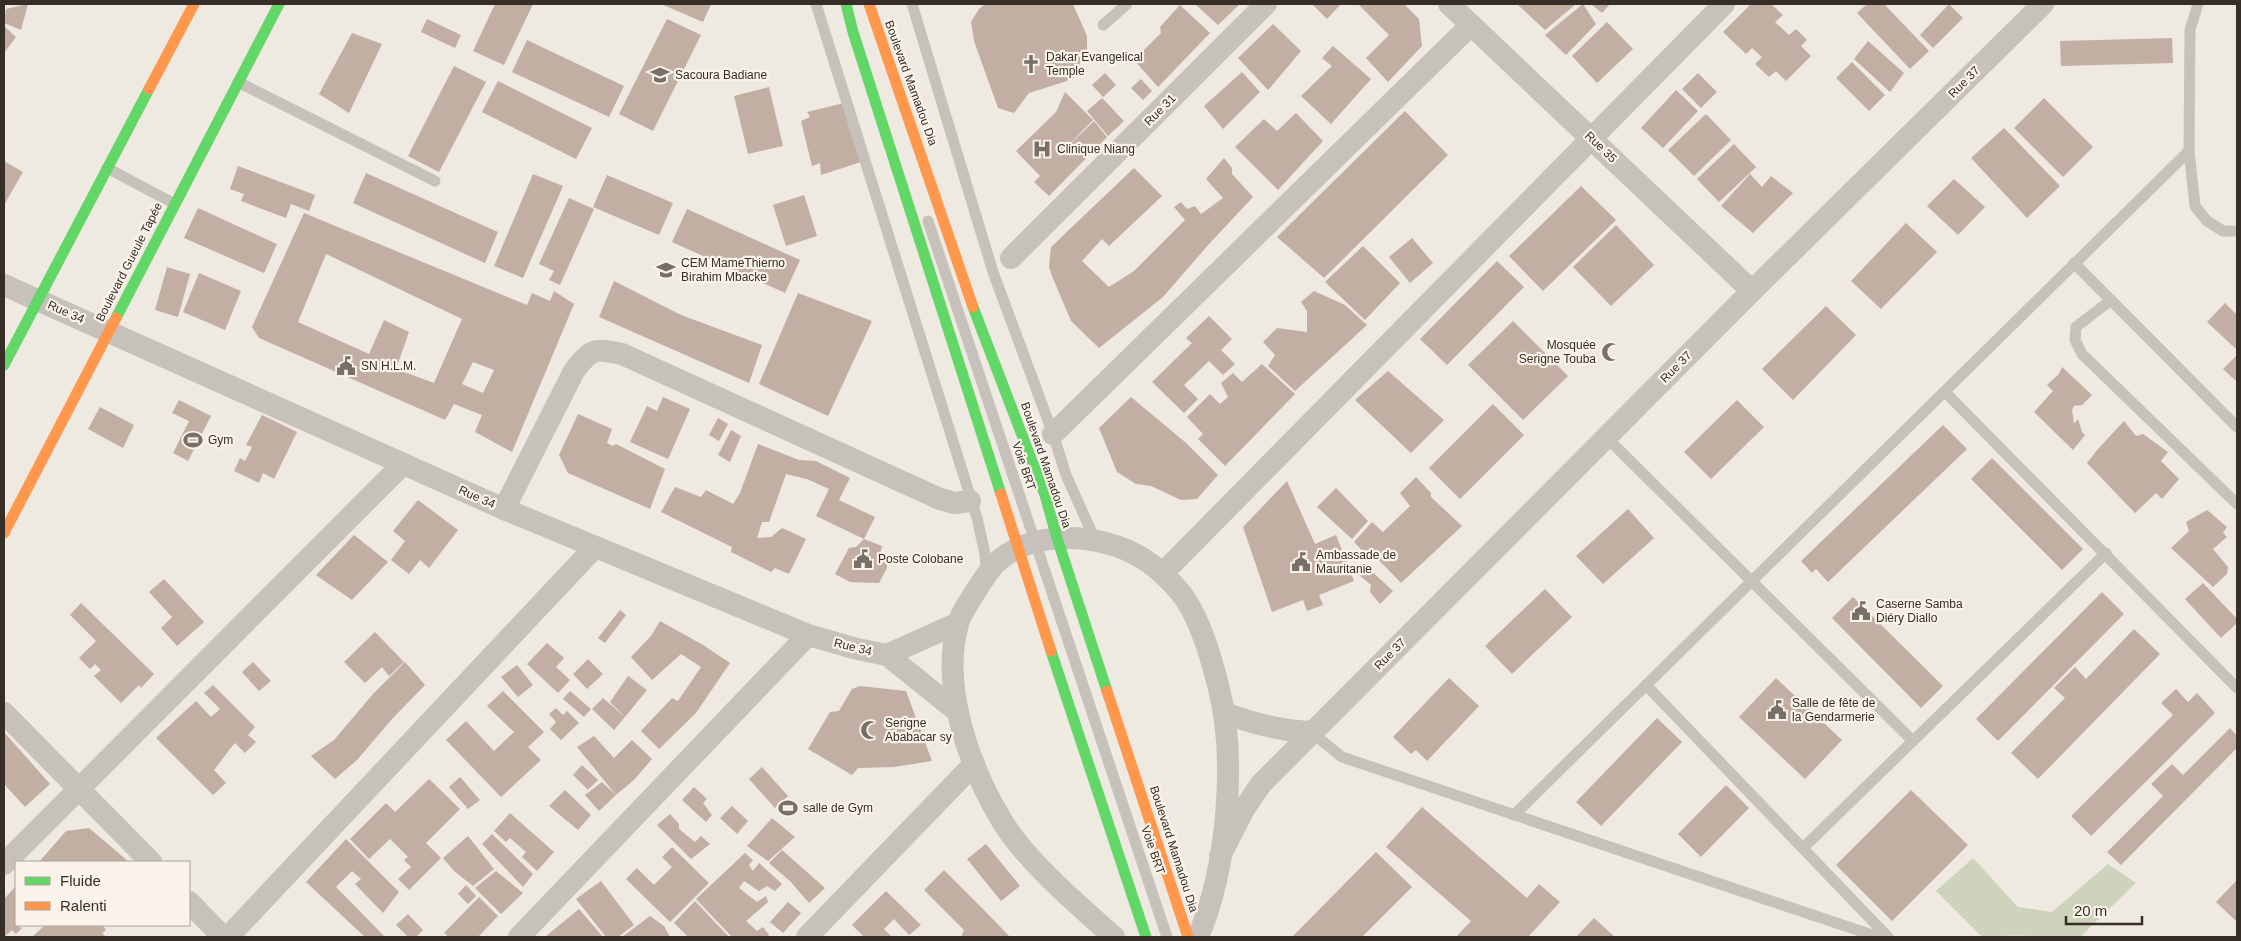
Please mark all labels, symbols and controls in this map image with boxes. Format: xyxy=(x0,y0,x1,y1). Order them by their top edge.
street label: Boulevard Mamadou Dia xyxy=(882,19,940,148)
place label: Dakar Evangelical Temple xyxy=(1046,50,1143,78)
church icon: Dakar Evangelical Temple xyxy=(1020,53,1042,75)
street label: Rue 37 xyxy=(1945,63,1983,101)
school or university icon: Sacoura Badiane xyxy=(649,64,671,86)
place label: Sacoura Badiane xyxy=(675,68,767,82)
street label: Rue 31 xyxy=(1141,91,1179,129)
street label: Rue 35 xyxy=(1582,129,1620,166)
hospital icon: Clinique Niang xyxy=(1031,138,1053,160)
place label: Clinique Niang xyxy=(1057,142,1135,156)
street label: Boulevard Gueule Tapée xyxy=(93,200,165,324)
place label: CEM MameThierno Birahim Mbacke xyxy=(681,256,785,284)
school or university icon: CEM MameThierno Birahim Mbacke xyxy=(655,259,677,281)
street label: Rue 34 xyxy=(45,298,87,326)
place label: Mosquée Serigne Touba xyxy=(1519,338,1596,366)
mosque icon: Mosquée Serigne Touba xyxy=(1600,341,1622,363)
street label: Rue 37 xyxy=(1657,348,1695,386)
public building icon: SN H.L.M. xyxy=(335,355,357,377)
place label: SN H.L.M. xyxy=(361,359,416,373)
street label: Boulevard Mamadou Dia xyxy=(1018,400,1074,530)
sports icon: Gym xyxy=(182,429,204,451)
place label: Gym xyxy=(208,433,233,447)
street label: Voie BRT xyxy=(1009,440,1039,493)
street label: Rue 34 xyxy=(456,483,498,511)
public building icon: Poste Colobane xyxy=(852,548,874,570)
place label: Ambassade de Mauritanie xyxy=(1316,548,1396,576)
public building icon: Ambassade de Mauritanie xyxy=(1290,551,1312,573)
place label: Poste Colobane xyxy=(878,552,964,566)
place label: Caserne Samba Diéry Diallo xyxy=(1876,597,1963,625)
public building icon: Caserne Samba Diéry Diallo xyxy=(1850,600,1872,622)
street label: Rue 37 xyxy=(1371,635,1409,673)
street label: Rue 34 xyxy=(833,636,874,659)
place label: Salle de fête de la Gendarmerie xyxy=(1792,696,1876,724)
public building icon: Salle de fête de la Gendarmerie xyxy=(1766,699,1788,721)
place label: Serigne Ababacar sy xyxy=(885,716,952,744)
mosque icon: Serigne Ababacar sy xyxy=(859,719,881,741)
street label: Boulevard Mamadou Dia xyxy=(1147,784,1201,914)
sports icon: salle de Gym xyxy=(777,797,799,819)
place label: salle de Gym xyxy=(803,801,873,815)
street label: Voie BRT xyxy=(1138,824,1168,877)
legend xyxy=(15,861,190,926)
text: Fluide xyxy=(60,872,101,889)
scale bar xyxy=(2066,894,2142,926)
text: Ralenti xyxy=(60,897,107,914)
text: 20 m xyxy=(2074,902,2107,919)

